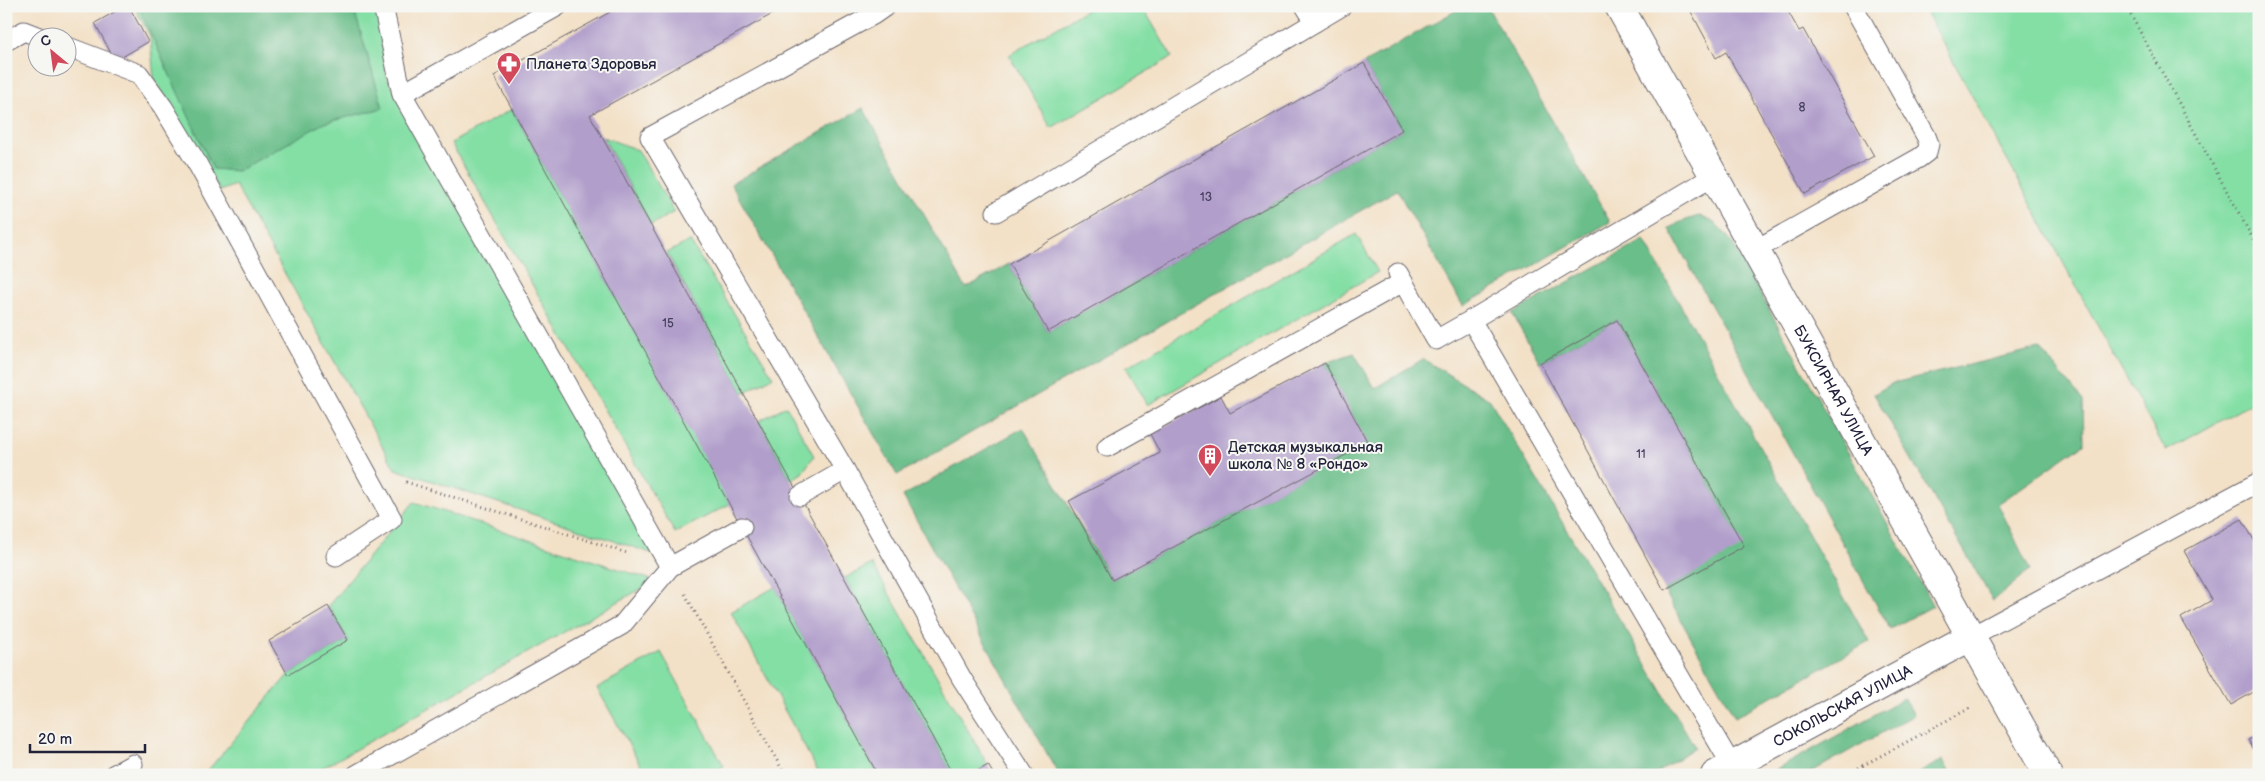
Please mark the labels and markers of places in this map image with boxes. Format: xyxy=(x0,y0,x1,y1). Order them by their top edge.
pharmacy icon: Планета Здоровья xyxy=(496,51,522,85)
place label: Планета Здоровья xyxy=(526,55,657,74)
place label: Детская музыкальная школа № 8 «Рондо» xyxy=(1228,438,1383,474)
building icon: Детская музыкальная школа № 8 «Рондо» xyxy=(1197,443,1223,477)

